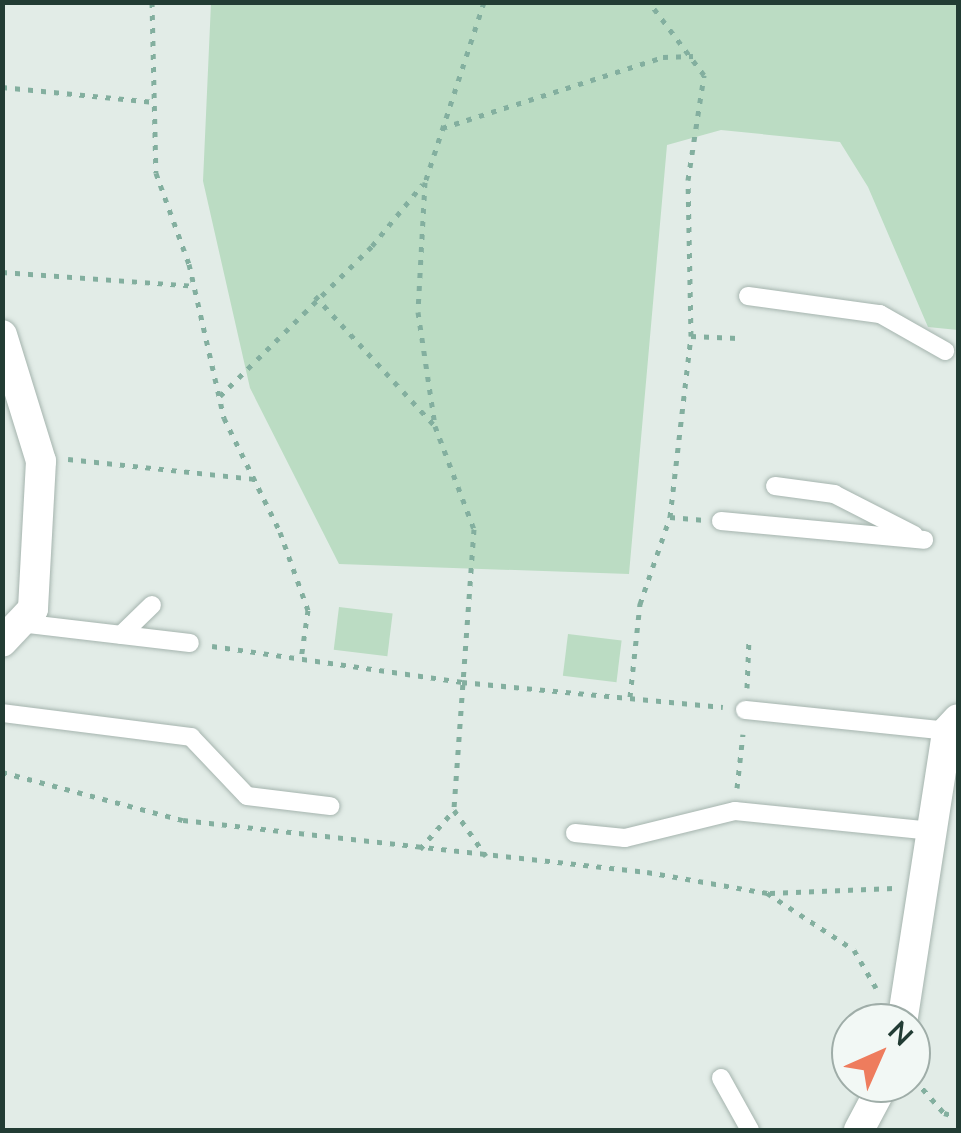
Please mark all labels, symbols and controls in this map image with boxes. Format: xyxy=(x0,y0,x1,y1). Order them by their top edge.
north arrow xyxy=(831,1003,931,1103)
text: N xyxy=(881,1013,921,1053)

